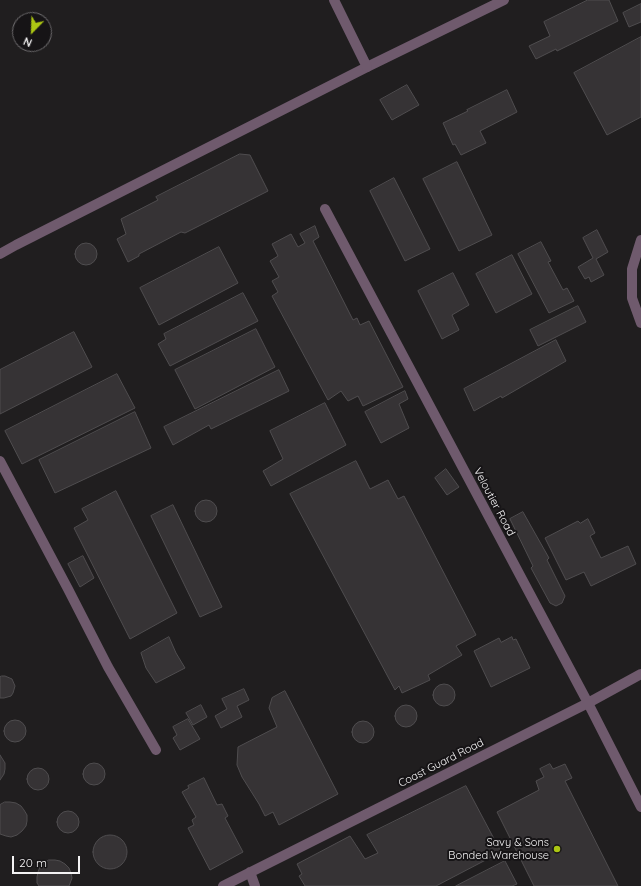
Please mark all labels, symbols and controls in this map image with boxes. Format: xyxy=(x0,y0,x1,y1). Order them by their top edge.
north arrow xyxy=(12,12,52,52)
text: N xyxy=(21,34,34,50)
street label: Veloutier Road xyxy=(470,466,518,538)
street label: Coast Guard Road xyxy=(396,736,486,790)
place label: Savy & Sons Bonded Warehouse xyxy=(448,836,549,862)
marker: Savy & Sons Bonded Warehouse xyxy=(552,844,562,854)
scale bar xyxy=(14,848,82,874)
text: 20 m xyxy=(19,855,47,870)

